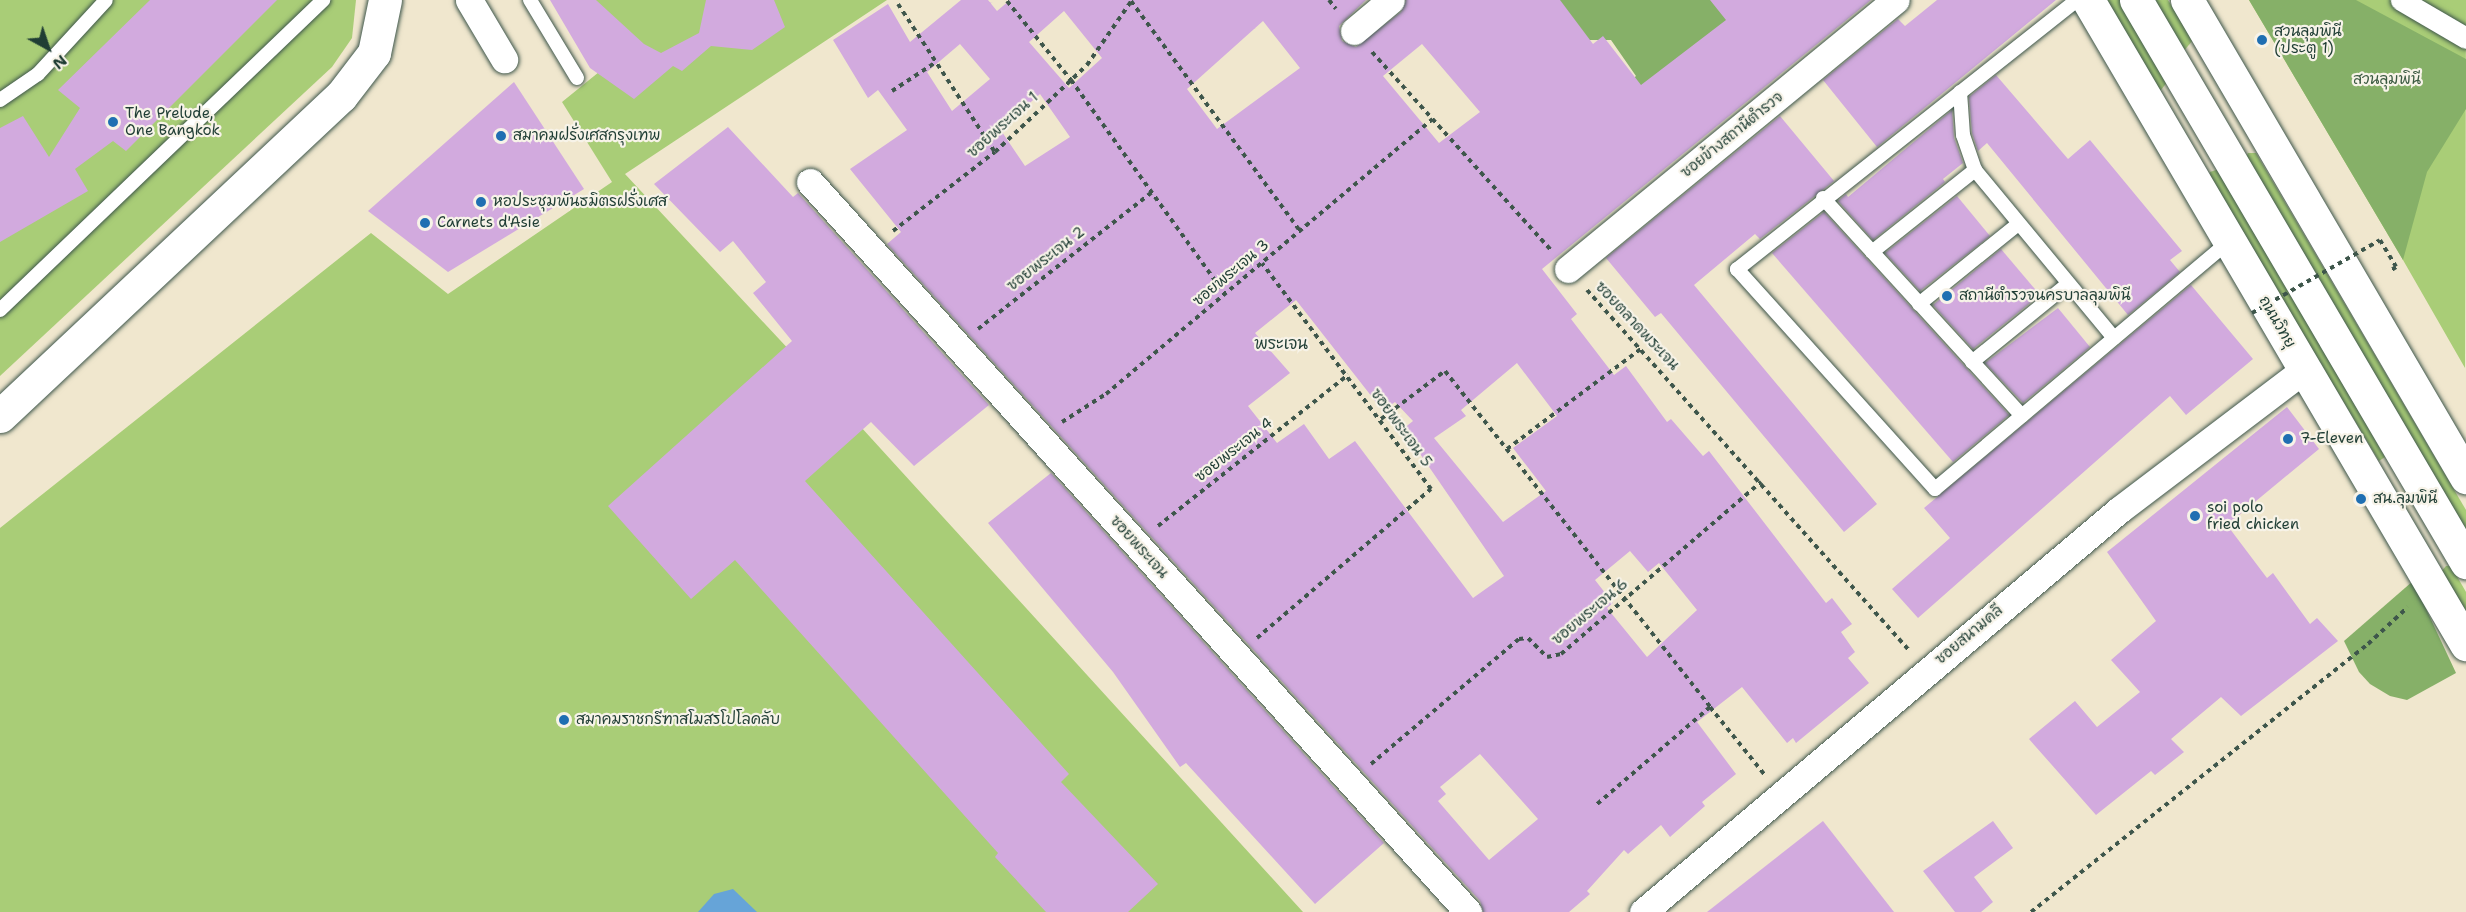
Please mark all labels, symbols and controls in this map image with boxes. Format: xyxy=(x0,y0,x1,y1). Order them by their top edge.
north arrow xyxy=(18,18,78,78)
place label: สวนลุมพินี (ประตู 1) xyxy=(2274,22,2342,57)
marker: สวนลุมพินี (ประตู 1) xyxy=(2255,33,2269,47)
text: N xyxy=(48,50,72,74)
park label: สวนลุมพินี xyxy=(2353,71,2421,89)
street label: ซอยพระเจน 1 xyxy=(964,88,1042,162)
street label: ซอยข้างสถานีตำรวจ xyxy=(1677,88,1787,182)
place label: The Prelude, One Bangkok xyxy=(125,104,220,139)
marker: The Prelude, One Bangkok xyxy=(106,115,120,129)
place label: สมาคมฝรั่งเศสกรุงเทพ xyxy=(513,127,661,145)
marker: สมาคมฝรั่งเศสกรุงเทพ xyxy=(494,129,508,143)
place label: หอประชุมพันธมิตรฝรั่งเศส xyxy=(493,193,667,211)
marker: หอประชุมพันธมิตรฝรั่งเศส xyxy=(474,195,488,209)
place label: Carnets d'Asie xyxy=(437,214,540,232)
marker: Carnets d'Asie xyxy=(418,216,432,230)
street label: ซอยพระเจน 2 xyxy=(1004,223,1088,295)
street label: ซอยพระเจน 3 xyxy=(1189,236,1273,310)
street label: ซอยตลาดพระเจน xyxy=(1591,278,1683,374)
place label: สถานีตำรวจนครบาลลุมพินี xyxy=(1959,287,2131,305)
marker: สถานีตำรวจนครบาลลุมพินี xyxy=(1940,289,1954,303)
street label: ถนนวิทยุ xyxy=(2255,293,2299,351)
district label: พระเจน xyxy=(1254,334,1308,354)
street label: ซอยพระเจน 5 xyxy=(1367,385,1435,471)
street label: ซอยพระเจน 4 xyxy=(1192,414,1276,486)
place label: 7-Eleven xyxy=(2300,430,2363,448)
marker: 7-Eleven xyxy=(2281,432,2295,446)
place label: สน.ลุมพินี xyxy=(2373,490,2438,508)
marker: สน.ลุมพินี xyxy=(2354,492,2368,506)
place label: soi polo fried chicken xyxy=(2207,498,2299,533)
marker: soi polo fried chicken xyxy=(2188,509,2202,523)
street label: ซอยพระเจน xyxy=(1106,512,1172,582)
street label: ซอยพระเจน 6 xyxy=(1548,575,1632,649)
street label: ซอยสนามคลี xyxy=(1932,602,2006,668)
place label: สมาคมราชกรีฑาสโมสรโปโลคลับ xyxy=(576,711,780,729)
marker: สมาคมราชกรีฑาสโมสรโปโลคลับ xyxy=(557,713,571,727)

